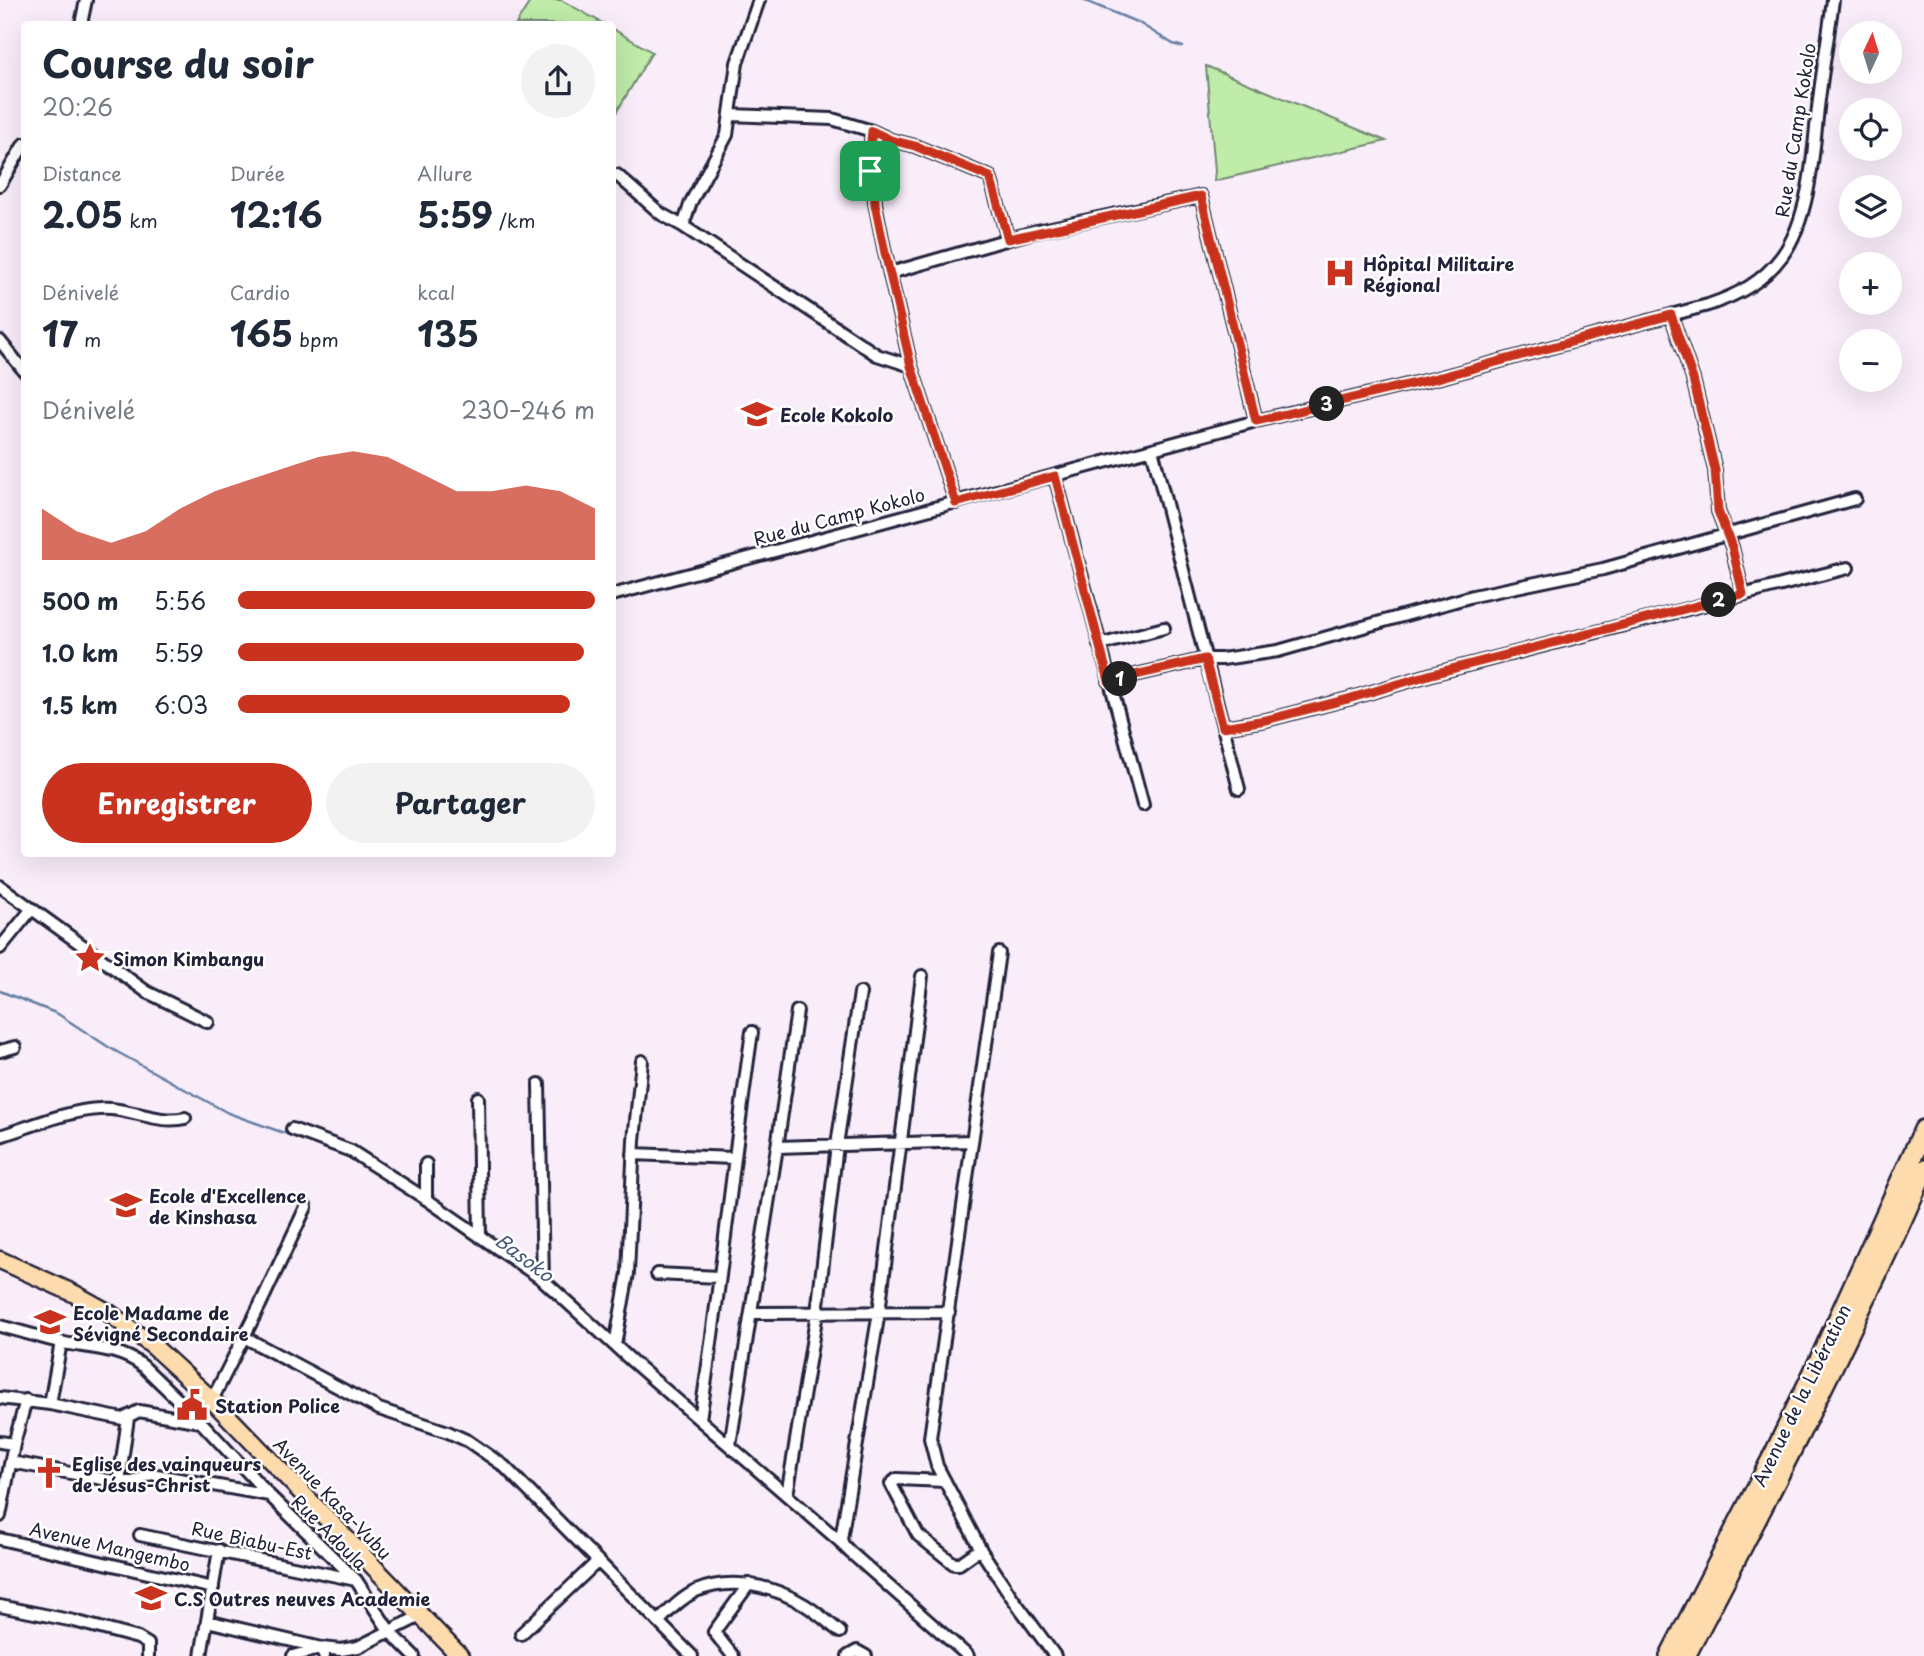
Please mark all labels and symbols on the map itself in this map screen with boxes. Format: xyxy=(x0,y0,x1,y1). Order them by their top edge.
north arrow xyxy=(1839,21,1902,84)
street label: Rue du Camp Kokolo xyxy=(1768,41,1822,219)
pin xyxy=(840,141,900,201)
place label: Hôpital Militaire Régional xyxy=(1363,250,1515,298)
hospital icon: Hôpital Militaire Régional xyxy=(1323,256,1357,290)
pin: 3 xyxy=(1310,386,1344,422)
school or university icon: Ecole Kokolo xyxy=(740,397,774,431)
place label: Ecole Kokolo xyxy=(780,401,894,428)
street label: Rue du Camp Kokolo xyxy=(750,480,928,552)
pin: 2 xyxy=(1702,582,1736,618)
pin: 1 xyxy=(1102,662,1138,696)
place icon: Simon Kimbangu xyxy=(73,941,107,975)
place label: Simon Kimbangu xyxy=(113,945,264,972)
place label: Ecole d'Excellence de Kinshasa xyxy=(149,1182,306,1230)
school or university icon: Ecole d'Excellence de Kinshasa xyxy=(109,1188,143,1222)
water label: Basoko xyxy=(490,1226,561,1289)
place label: Ecole Madame de Sévigné Secondaire xyxy=(73,1299,249,1347)
street label: Avenue de la Libération xyxy=(1745,1299,1857,1491)
school or university icon: Ecole Madame de Sévigné Secondaire xyxy=(33,1305,67,1339)
public building icon: Station Police xyxy=(175,1388,209,1422)
place label: Station Police xyxy=(215,1392,340,1419)
street label: Avenue Kasa-Vubu xyxy=(268,1431,398,1565)
place label: Eglise des vainqueurs de Jésus-Christ xyxy=(72,1450,261,1498)
church icon: Eglise des vainqueurs de Jésus-Christ xyxy=(32,1456,66,1490)
street label: Rue Adoula xyxy=(286,1488,375,1577)
street label: Avenue Mangembo xyxy=(27,1514,193,1578)
street label: Rue Biabu-Est xyxy=(189,1514,315,1566)
school or university icon: C.S Outres neuves Academie xyxy=(134,1581,168,1615)
place label: C.S Outres neuves Academie xyxy=(174,1585,430,1612)

